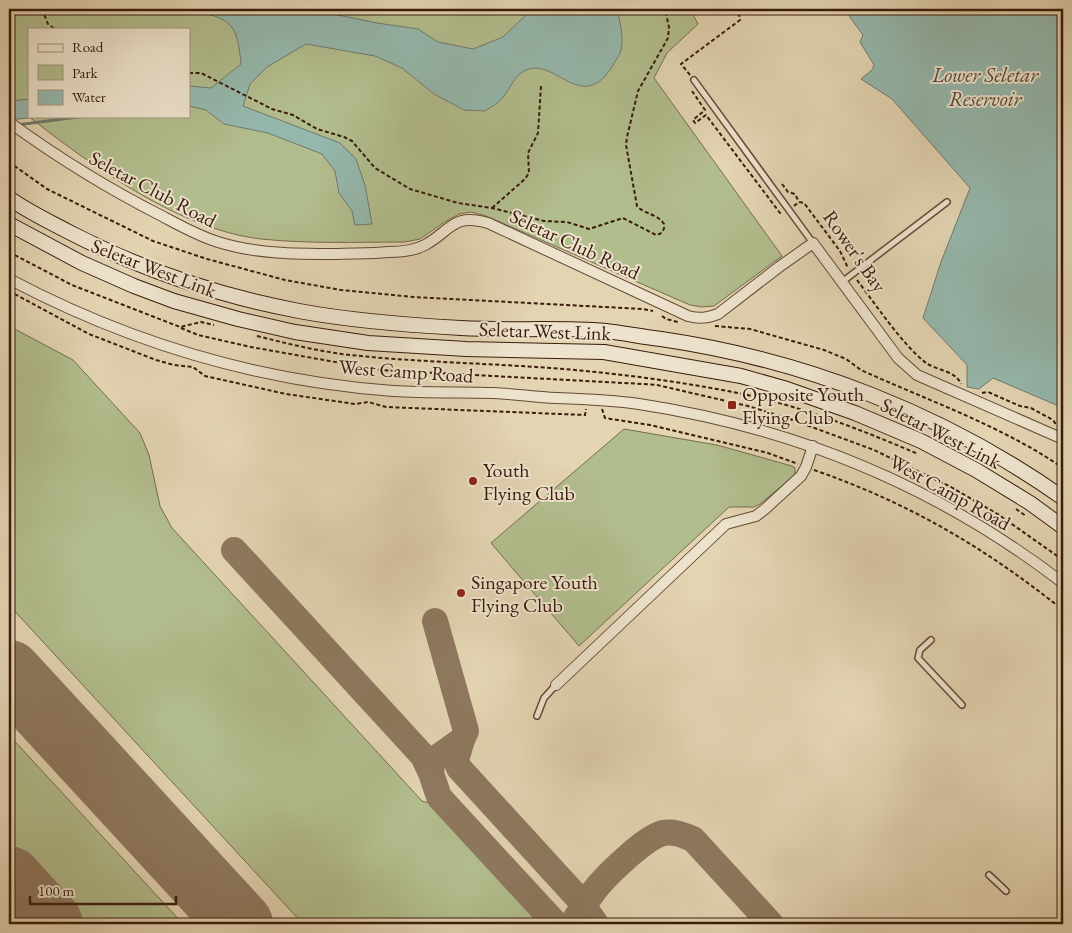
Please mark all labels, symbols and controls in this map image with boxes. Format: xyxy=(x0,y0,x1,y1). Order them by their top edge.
legend xyxy=(28,28,190,118)
text: Road xyxy=(72,37,104,56)
water label: Lower Seletar Reservoir xyxy=(931,61,1039,112)
text: Park xyxy=(72,63,99,82)
text: Water xyxy=(72,87,106,106)
street label: Seletar Club Road xyxy=(85,145,222,234)
street label: Seletar Club Road xyxy=(506,203,645,286)
street label: Rower's Bay xyxy=(817,205,893,297)
street label: Seletar West Link xyxy=(88,232,221,304)
street label: Seletar West Link xyxy=(479,316,612,346)
street label: West Camp Road xyxy=(338,353,475,389)
place label: Opposite Youth Flying Club xyxy=(742,381,864,430)
street label: Seletar West Link xyxy=(876,391,1006,475)
marker: Opposite Youth Flying Club xyxy=(726,399,738,411)
street label: West Camp Road xyxy=(885,448,1016,536)
place label: Youth Flying Club xyxy=(483,457,575,506)
marker: Youth Flying Club xyxy=(467,475,479,487)
place label: Singapore Youth Flying Club xyxy=(471,569,598,618)
marker: Singapore Youth Flying Club xyxy=(455,587,467,599)
scale bar xyxy=(30,873,176,905)
text: 100 m xyxy=(38,881,75,900)

